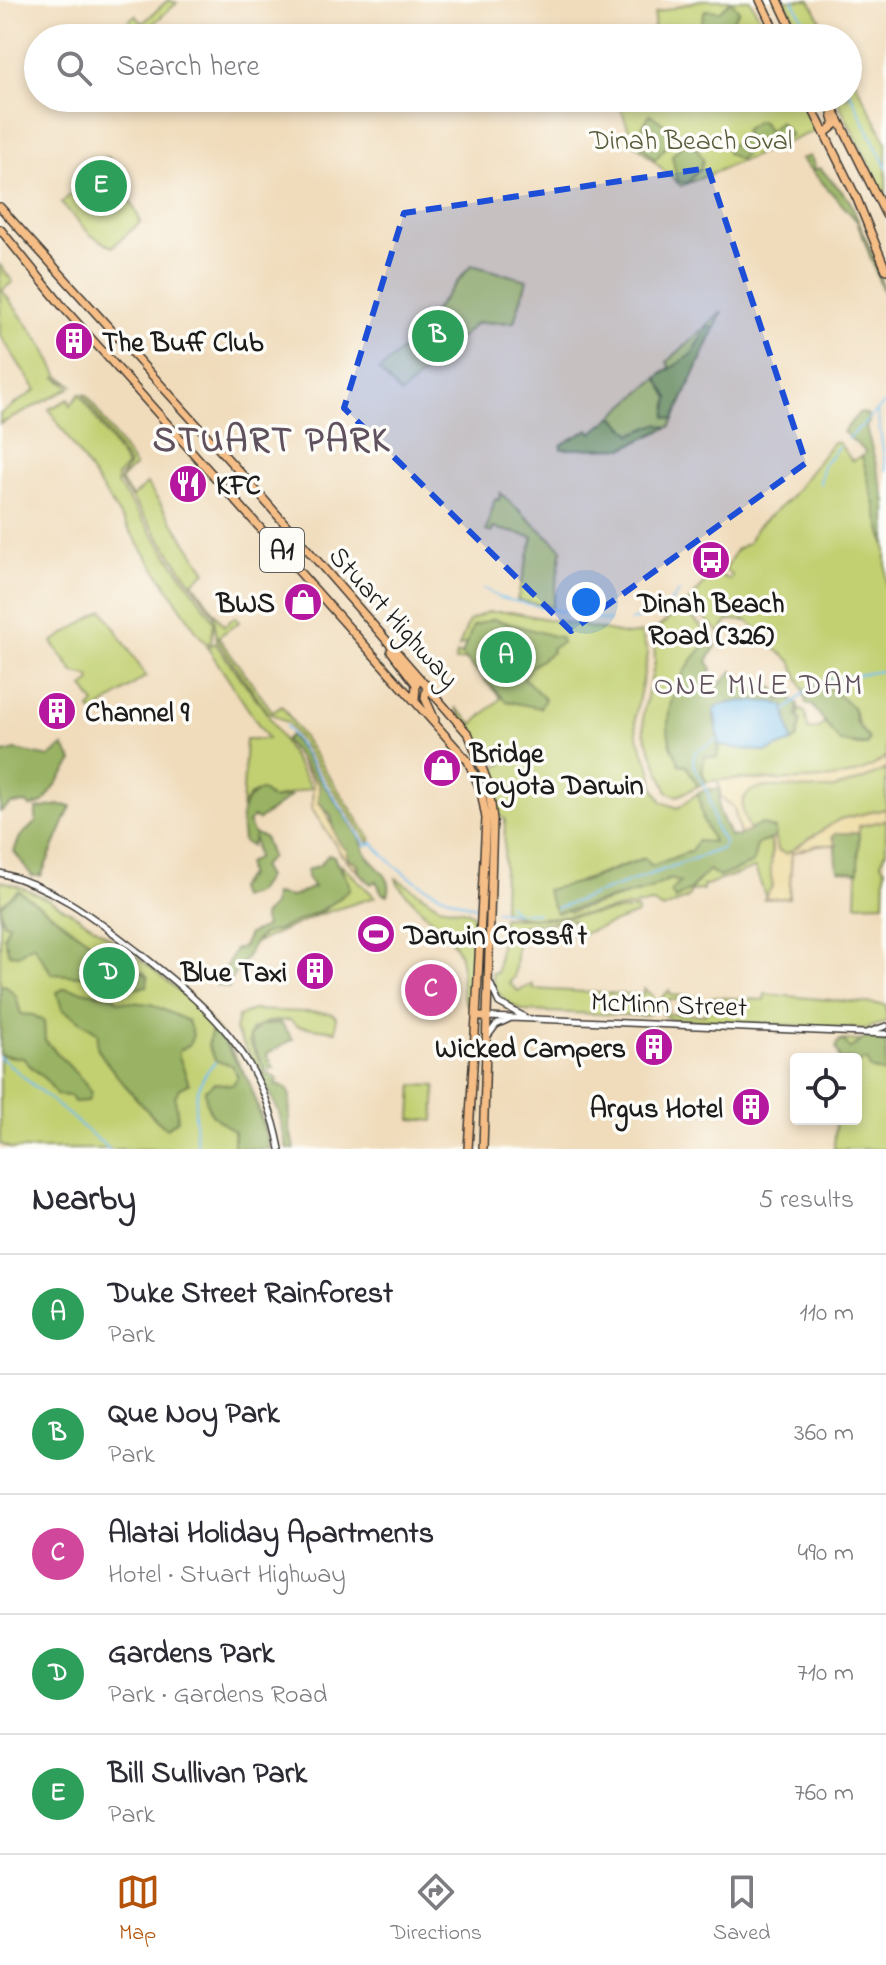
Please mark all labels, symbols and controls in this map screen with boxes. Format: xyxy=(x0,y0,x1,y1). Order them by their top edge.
search box xyxy=(24,24,862,112)
icon: search xyxy=(52,46,96,90)
text: Search here xyxy=(116,46,260,90)
park label: Dinah Beach Oval xyxy=(588,122,793,163)
pin: E xyxy=(75,156,127,216)
pin: B xyxy=(412,306,464,366)
building icon: The Buff Club xyxy=(53,320,95,362)
place label: The Buff Club xyxy=(102,324,264,365)
district label: STUART PARK xyxy=(153,416,391,469)
restaurant icon: KFC xyxy=(167,463,209,505)
place label: KFC xyxy=(216,467,261,508)
road number: A1 xyxy=(260,528,304,572)
street label: Stuart Highway xyxy=(317,538,467,698)
bus stop icon: Dinah Beach Road (326) xyxy=(690,539,732,581)
shop icon: BWS xyxy=(282,581,324,623)
your location xyxy=(566,582,606,622)
place label: BWS xyxy=(214,585,275,626)
place label: Dinah Beach Road (326) xyxy=(635,585,785,658)
pin: A xyxy=(480,627,532,687)
district label: ONE MILE DAM xyxy=(654,665,864,709)
building icon: Channel 9 xyxy=(36,690,78,732)
place label: Channel 9 xyxy=(85,694,190,735)
place label: Bridge Toyota Darwin xyxy=(468,735,644,808)
shop icon: Bridge Toyota Darwin xyxy=(421,747,463,789)
sports icon: Darwin Crossfit xyxy=(355,913,397,955)
place label: Darwin Crossfit xyxy=(402,917,588,958)
pin: D xyxy=(83,943,135,1003)
building icon: Blue Taxi xyxy=(294,950,336,992)
place label: Blue Taxi xyxy=(179,954,287,995)
pin: C xyxy=(405,960,457,1020)
street label: McMinn Street xyxy=(590,983,748,1030)
building icon: Wicked Campers xyxy=(633,1026,675,1068)
place label: Wicked Campers xyxy=(435,1030,626,1071)
map controls xyxy=(790,1053,862,1125)
button: locate xyxy=(790,1053,862,1125)
building icon: Argus Hotel xyxy=(730,1086,772,1128)
place label: Argus Hotel xyxy=(590,1090,723,1132)
text: Nearby xyxy=(32,1176,136,1226)
text: 5 results xyxy=(759,1182,854,1220)
text: Duke Street Rainforest xyxy=(108,1273,393,1317)
text: A xyxy=(50,1295,66,1333)
text: 110 m xyxy=(800,1295,854,1333)
text: Park xyxy=(108,1317,155,1355)
text: Que Noy Park xyxy=(108,1393,280,1437)
text: B xyxy=(49,1415,67,1453)
text: 360 m xyxy=(794,1415,854,1453)
text: Park xyxy=(108,1437,155,1475)
text: Alatai Holiday Apartments xyxy=(108,1513,434,1557)
text: C xyxy=(51,1535,65,1573)
text: 490 m xyxy=(798,1535,854,1573)
text: Hotel · Stuart Highway xyxy=(108,1557,346,1595)
text: Gardens Park xyxy=(108,1633,274,1677)
text: D xyxy=(48,1655,68,1693)
text: 710 m xyxy=(797,1655,854,1693)
text: Park · Gardens Road xyxy=(108,1677,327,1715)
text: Bill Sullivan Park xyxy=(108,1753,307,1797)
text: E xyxy=(50,1775,66,1813)
text: 760 m xyxy=(794,1775,854,1813)
text: Park xyxy=(108,1797,155,1835)
tab: Map xyxy=(116,1870,160,1950)
tab: Directions xyxy=(391,1870,482,1950)
tab: Saved xyxy=(713,1870,770,1950)

